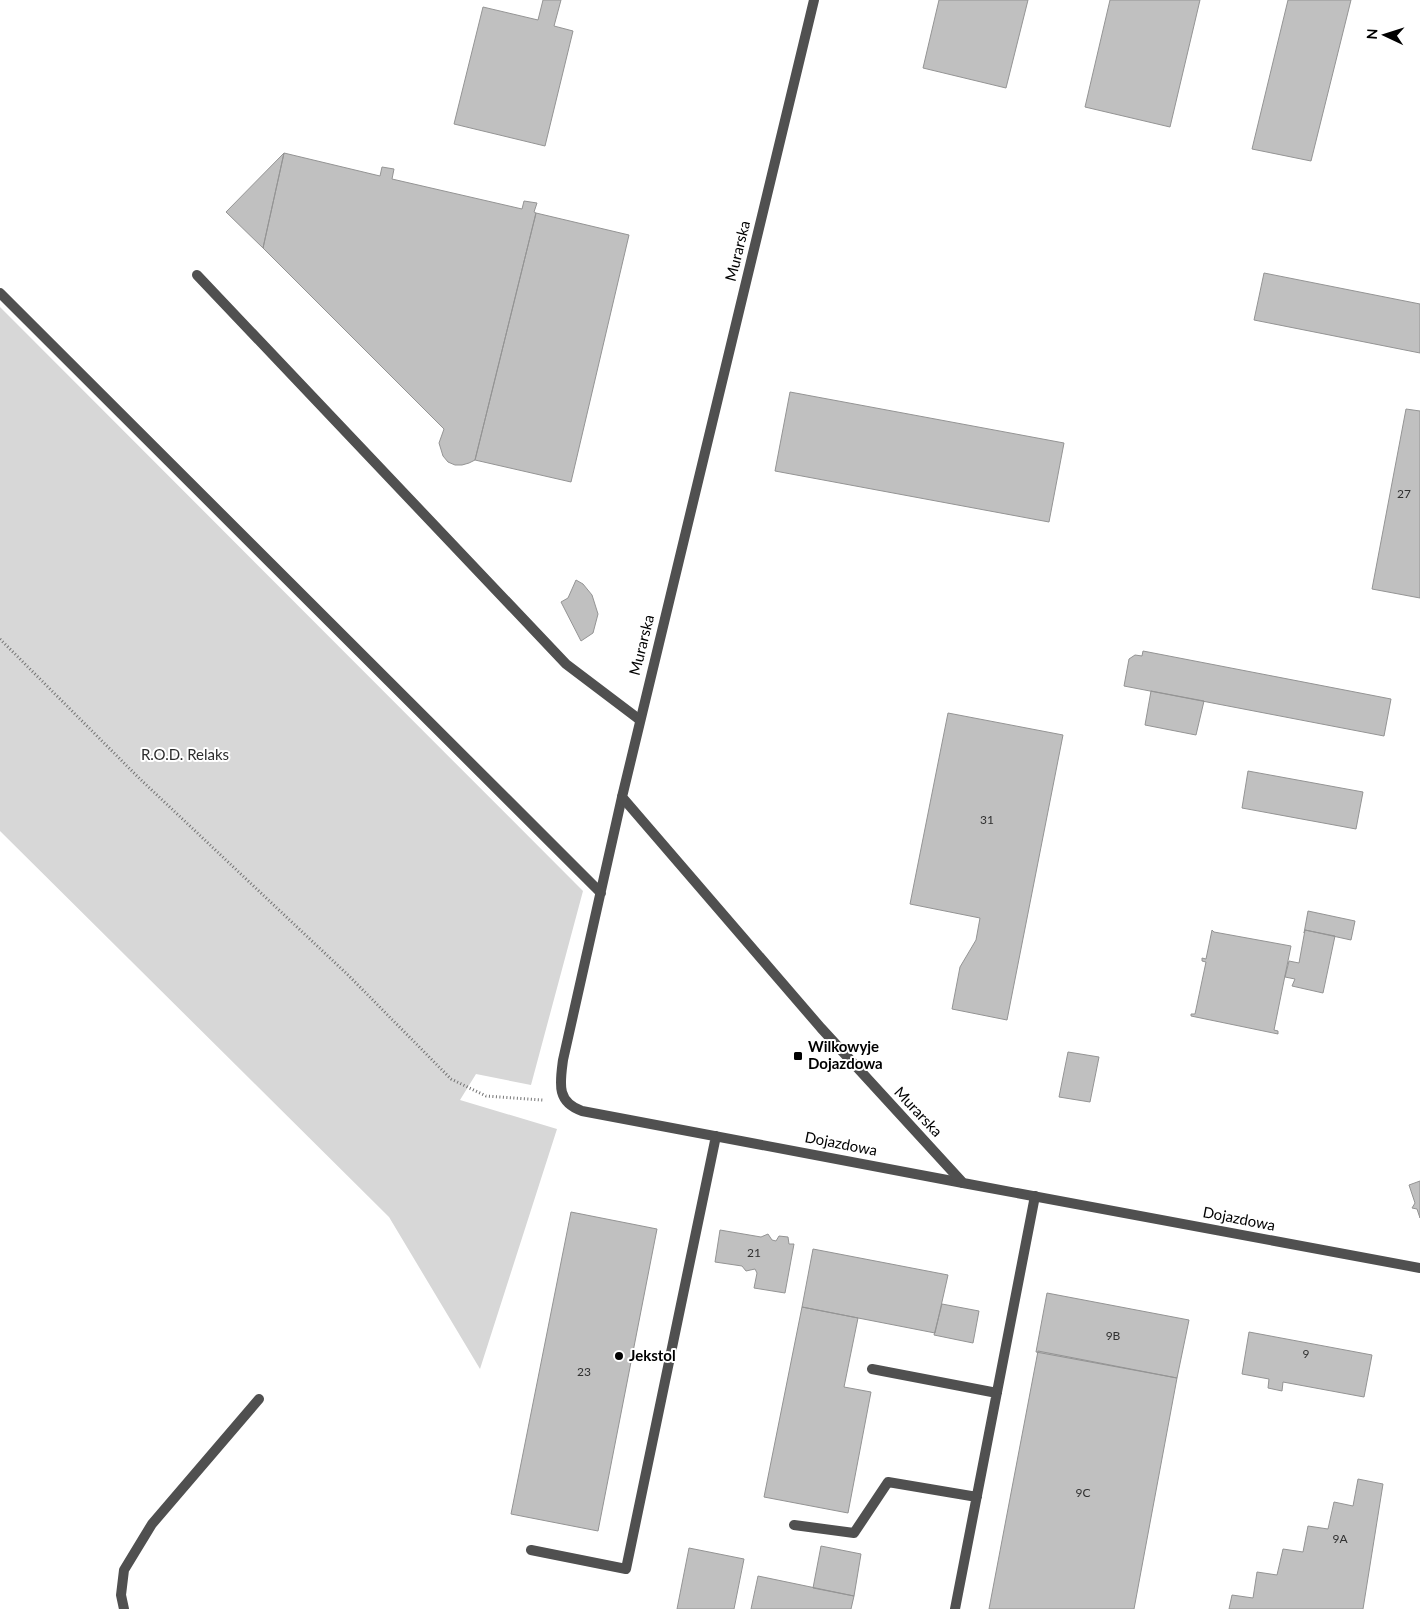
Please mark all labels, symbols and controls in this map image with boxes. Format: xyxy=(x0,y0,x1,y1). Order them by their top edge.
north arrow xyxy=(1360,10,1410,60)
text: N xyxy=(1363,28,1380,40)
street label: Murarska xyxy=(721,219,753,283)
house number: 27 xyxy=(1397,486,1411,501)
street label: Murarska xyxy=(625,613,657,677)
park label: R.O.D. Relaks xyxy=(141,745,229,763)
house number: 31 xyxy=(980,812,994,827)
place label: Wilkowyje Dojazdowa xyxy=(808,1037,883,1072)
marker: Wilkowyje Dojazdowa xyxy=(792,1050,804,1062)
street label: Murarska xyxy=(891,1083,946,1140)
street label: Dojazdowa xyxy=(803,1127,879,1159)
street label: Dojazdowa xyxy=(1201,1202,1277,1234)
house number: 21 xyxy=(747,1245,761,1260)
house number: 9B xyxy=(1106,1328,1121,1343)
place label: Jekstol xyxy=(629,1346,676,1364)
house number: 9 xyxy=(1303,1346,1310,1361)
marker: Jekstol xyxy=(613,1350,625,1362)
house number: 23 xyxy=(577,1364,591,1379)
house number: 9C xyxy=(1076,1485,1090,1500)
house number: 9A xyxy=(1332,1531,1348,1546)

